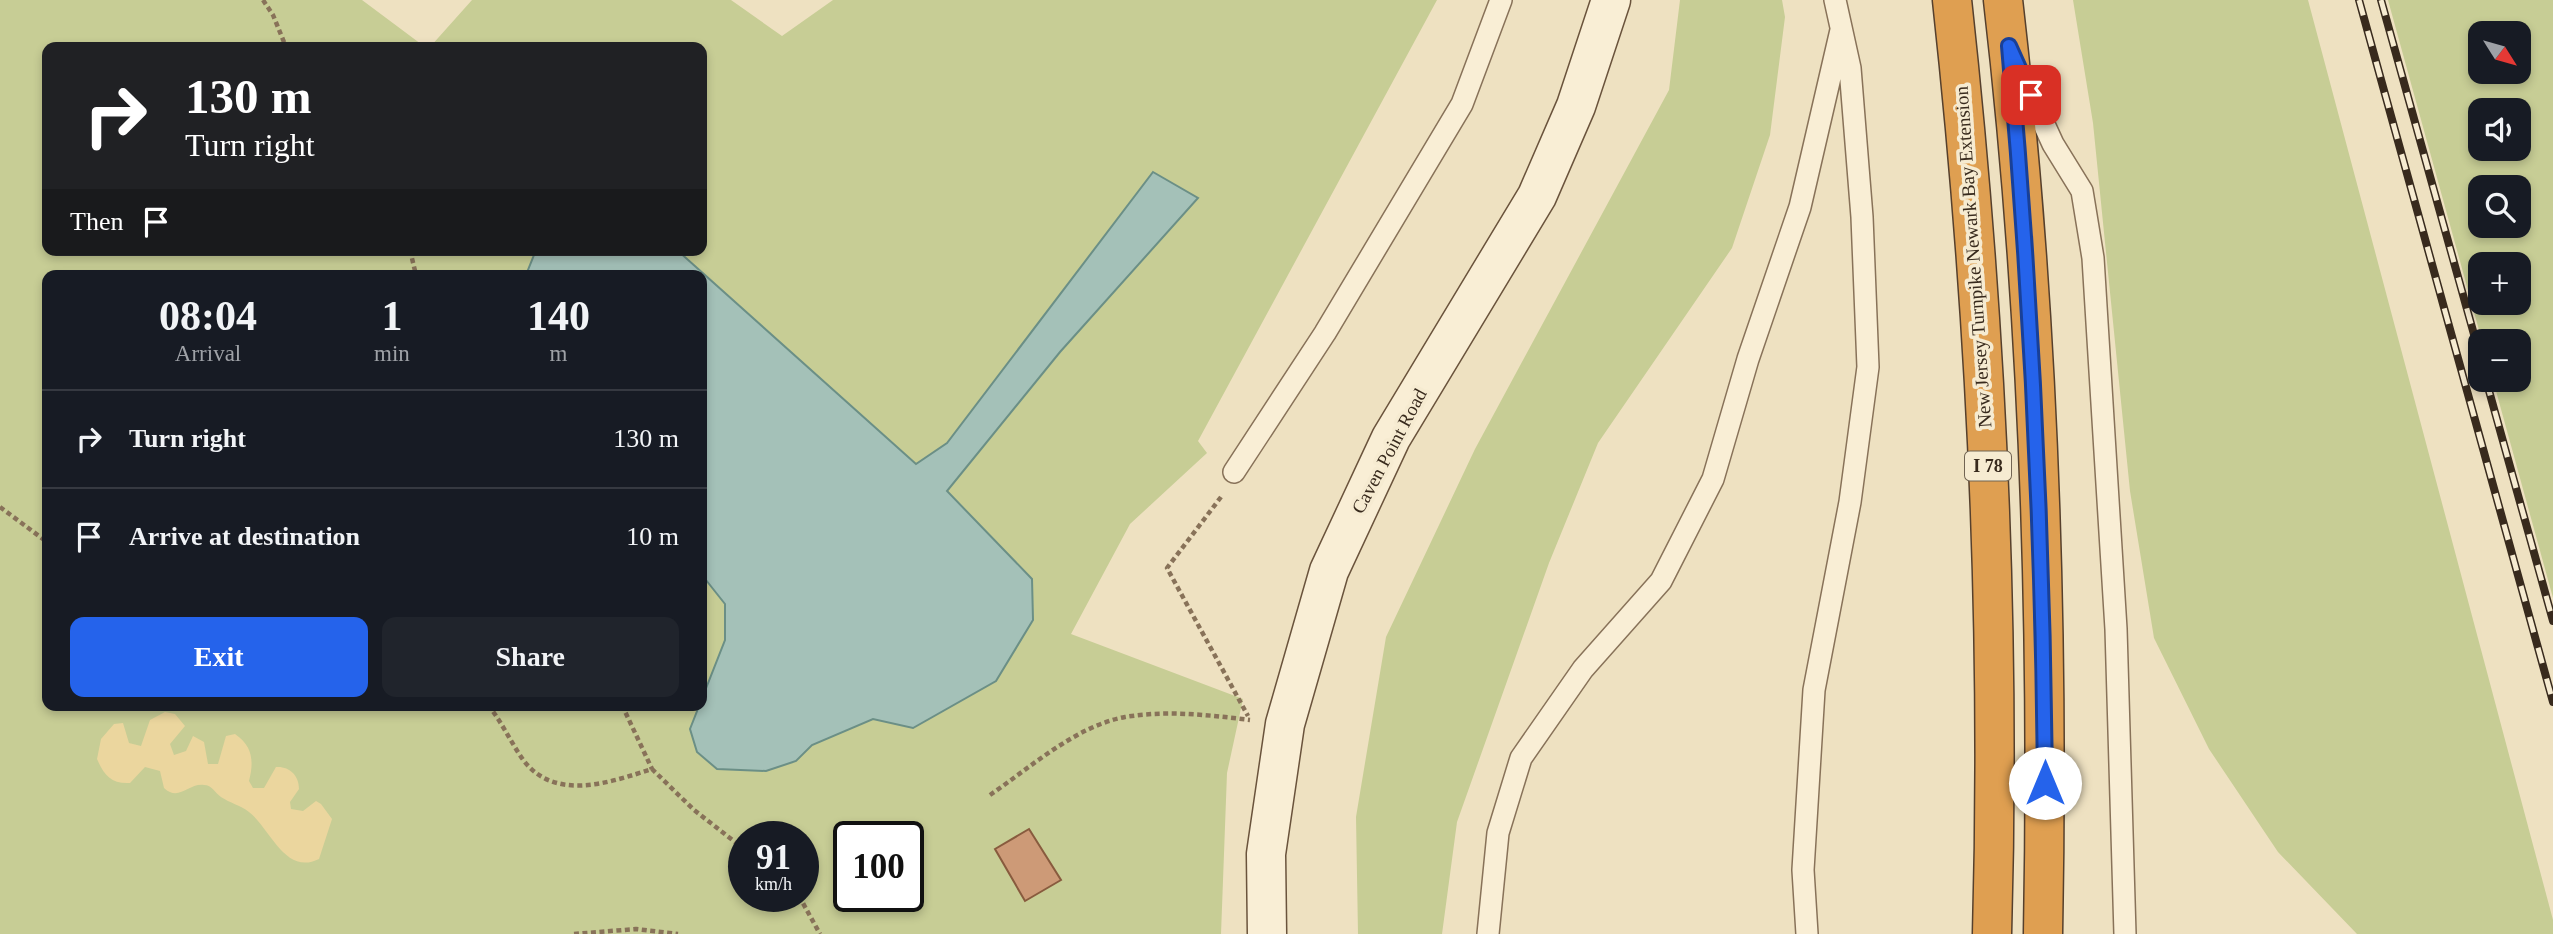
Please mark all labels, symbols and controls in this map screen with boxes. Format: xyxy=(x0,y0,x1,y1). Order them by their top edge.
north arrow xyxy=(2468,21,2530,84)
map controls xyxy=(2468,21,2531,392)
pin xyxy=(2001,65,2061,125)
text: 130 m xyxy=(185,69,312,124)
icon: right xyxy=(70,70,161,161)
icon: arrive xyxy=(2012,76,2050,114)
street label: New Jersey Turnpike Newark Bay Extension xyxy=(1951,85,1995,429)
button: sound xyxy=(2468,98,2531,161)
text: Turn right xyxy=(185,127,315,163)
button: search xyxy=(2468,175,2531,238)
icon: arrive xyxy=(137,203,175,241)
text: Then xyxy=(70,207,123,236)
button: + xyxy=(2468,252,2531,315)
text: 08:04 xyxy=(159,293,257,339)
text: 1 xyxy=(381,293,402,339)
text: 140 xyxy=(527,293,590,339)
button: − xyxy=(2468,329,2531,392)
text: Arrival xyxy=(175,341,241,366)
text: min xyxy=(374,341,410,366)
text: m xyxy=(549,341,567,366)
street label: Caven Point Road xyxy=(1347,385,1431,517)
icon: right xyxy=(70,420,108,458)
text: Turn right xyxy=(129,424,246,453)
text: 130 m xyxy=(613,424,679,453)
road number: I 78 xyxy=(1965,452,2011,480)
icon: arrive xyxy=(70,518,108,556)
text: Arrive at destination xyxy=(129,522,360,551)
text: 10 m xyxy=(626,522,679,551)
button: Exit xyxy=(70,617,368,697)
button: Share xyxy=(382,617,679,697)
position arrow xyxy=(2008,746,2082,820)
speed limit sign: 100 xyxy=(833,821,924,912)
text: 91 xyxy=(756,838,791,877)
text: km/h xyxy=(755,874,792,894)

